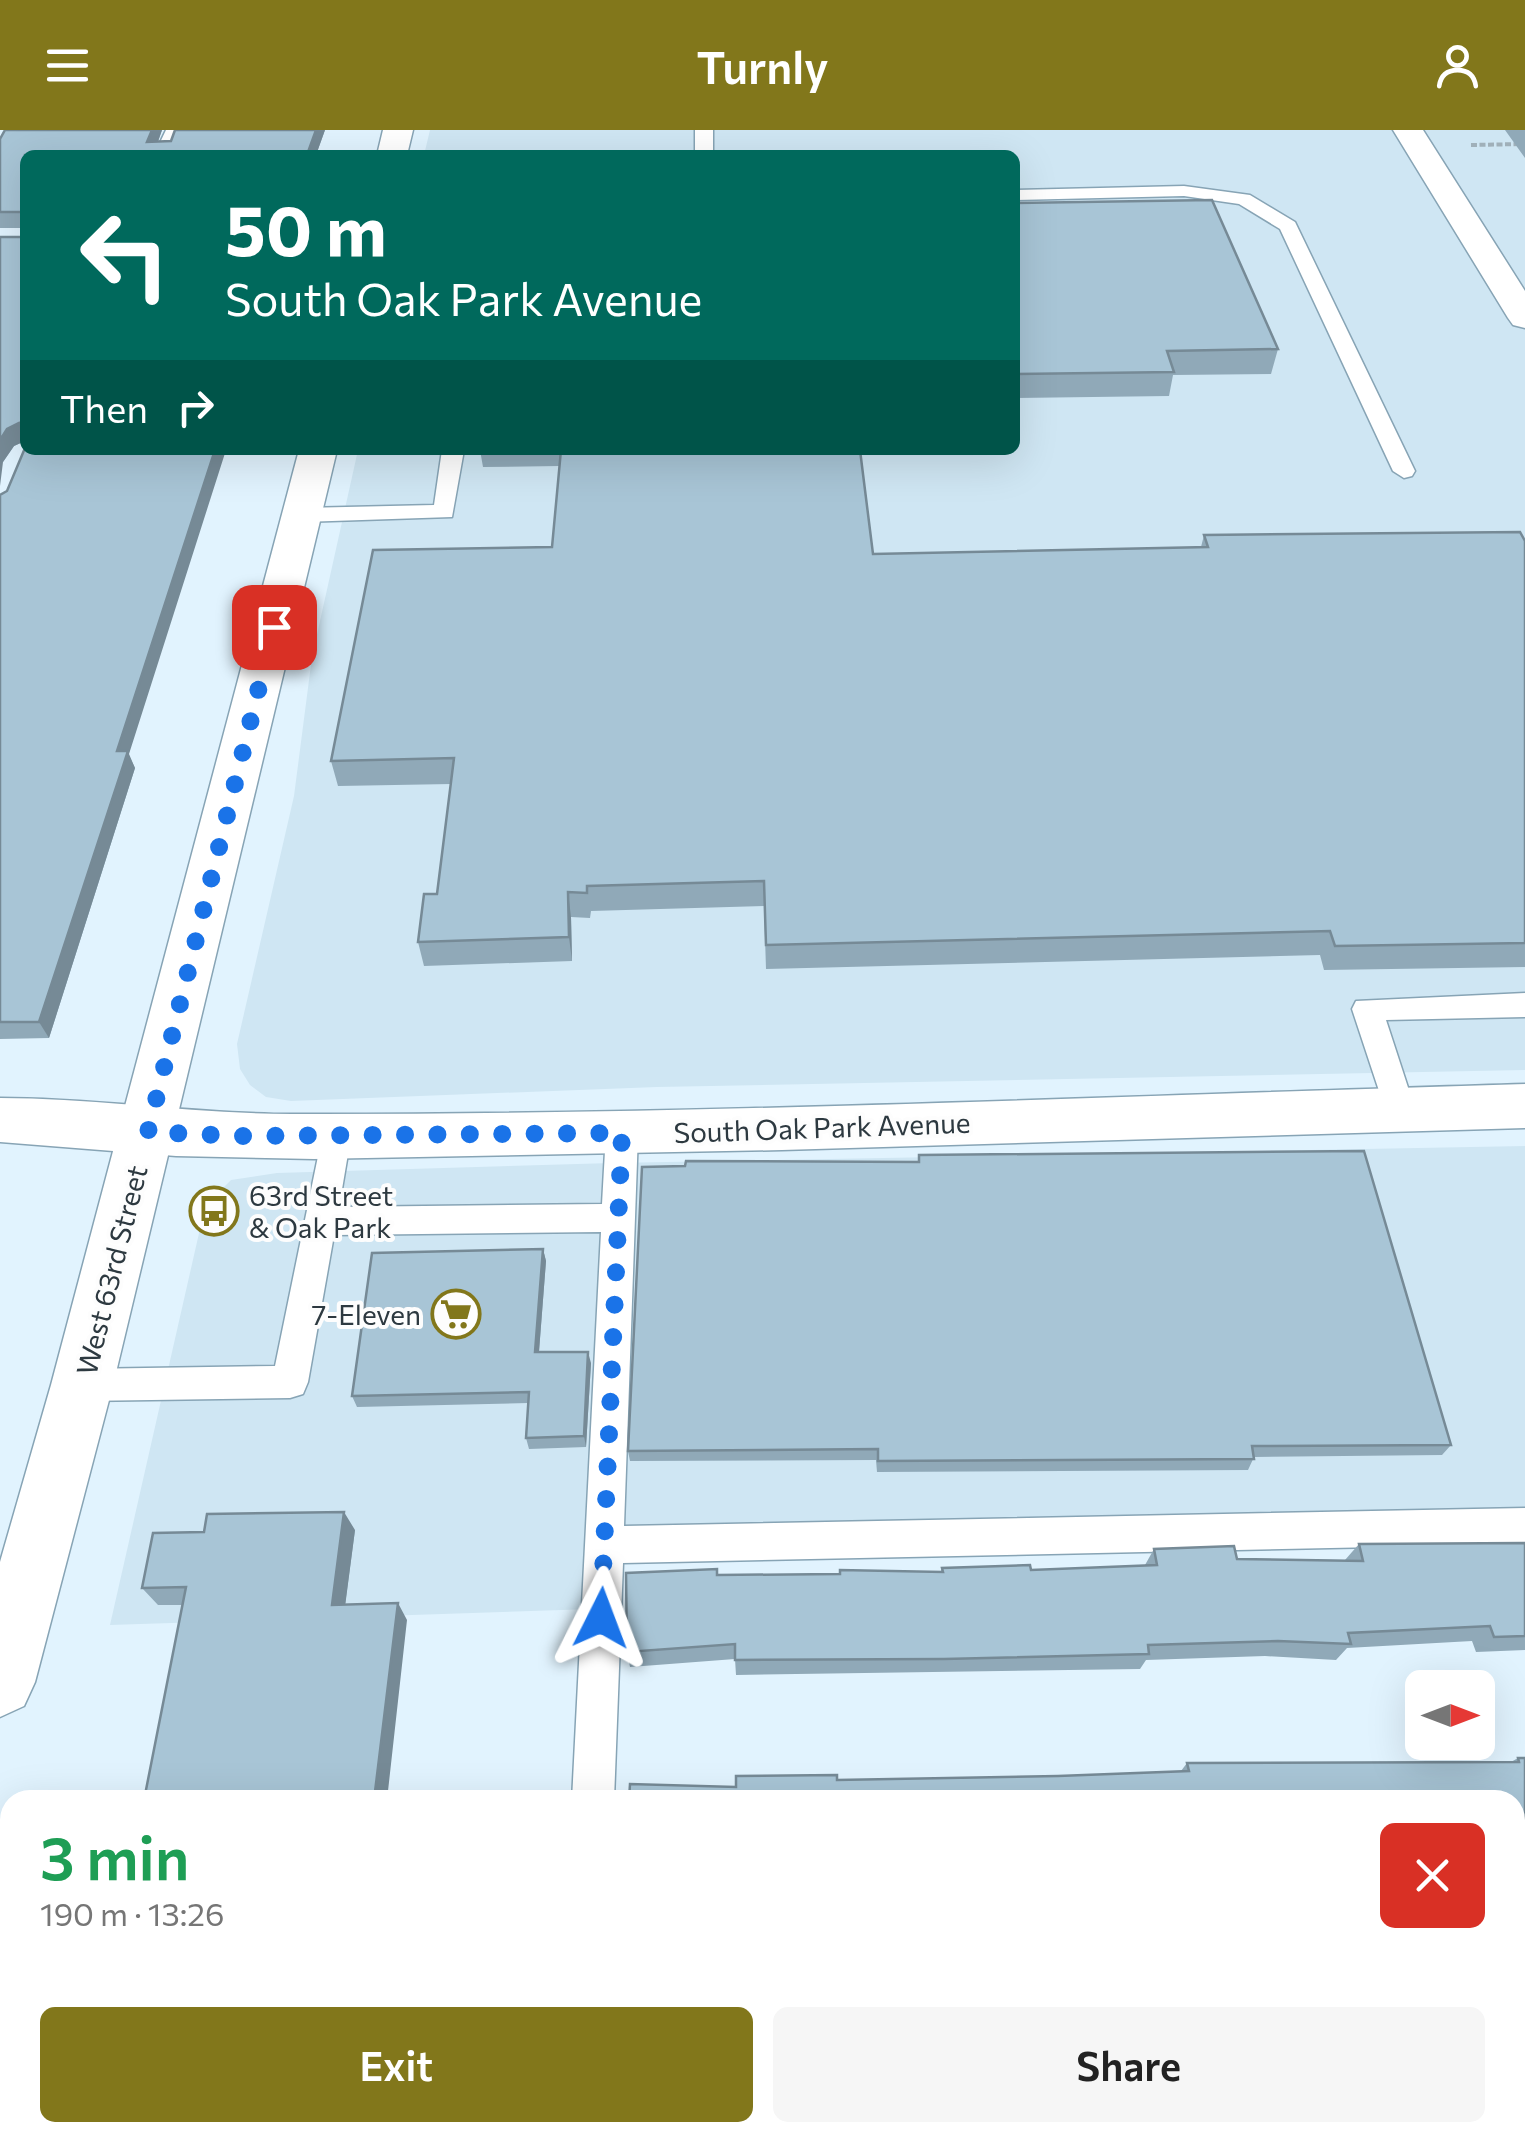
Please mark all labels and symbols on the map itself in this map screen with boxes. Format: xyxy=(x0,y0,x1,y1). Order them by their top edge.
pin xyxy=(232,585,317,670)
street label: South Oak Park Avenue xyxy=(673,1105,971,1149)
street label: West 63rd Street xyxy=(68,1162,154,1378)
place label: 63rd Street & Oak Park xyxy=(249,1178,393,1244)
bus stop icon: 63rd Street & Oak Park xyxy=(188,1185,240,1237)
supermarket icon: 7-Eleven xyxy=(430,1288,482,1340)
place label: 7-Eleven xyxy=(312,1297,421,1331)
position arrow xyxy=(549,1566,653,1670)
north arrow xyxy=(1405,1670,1495,1760)

